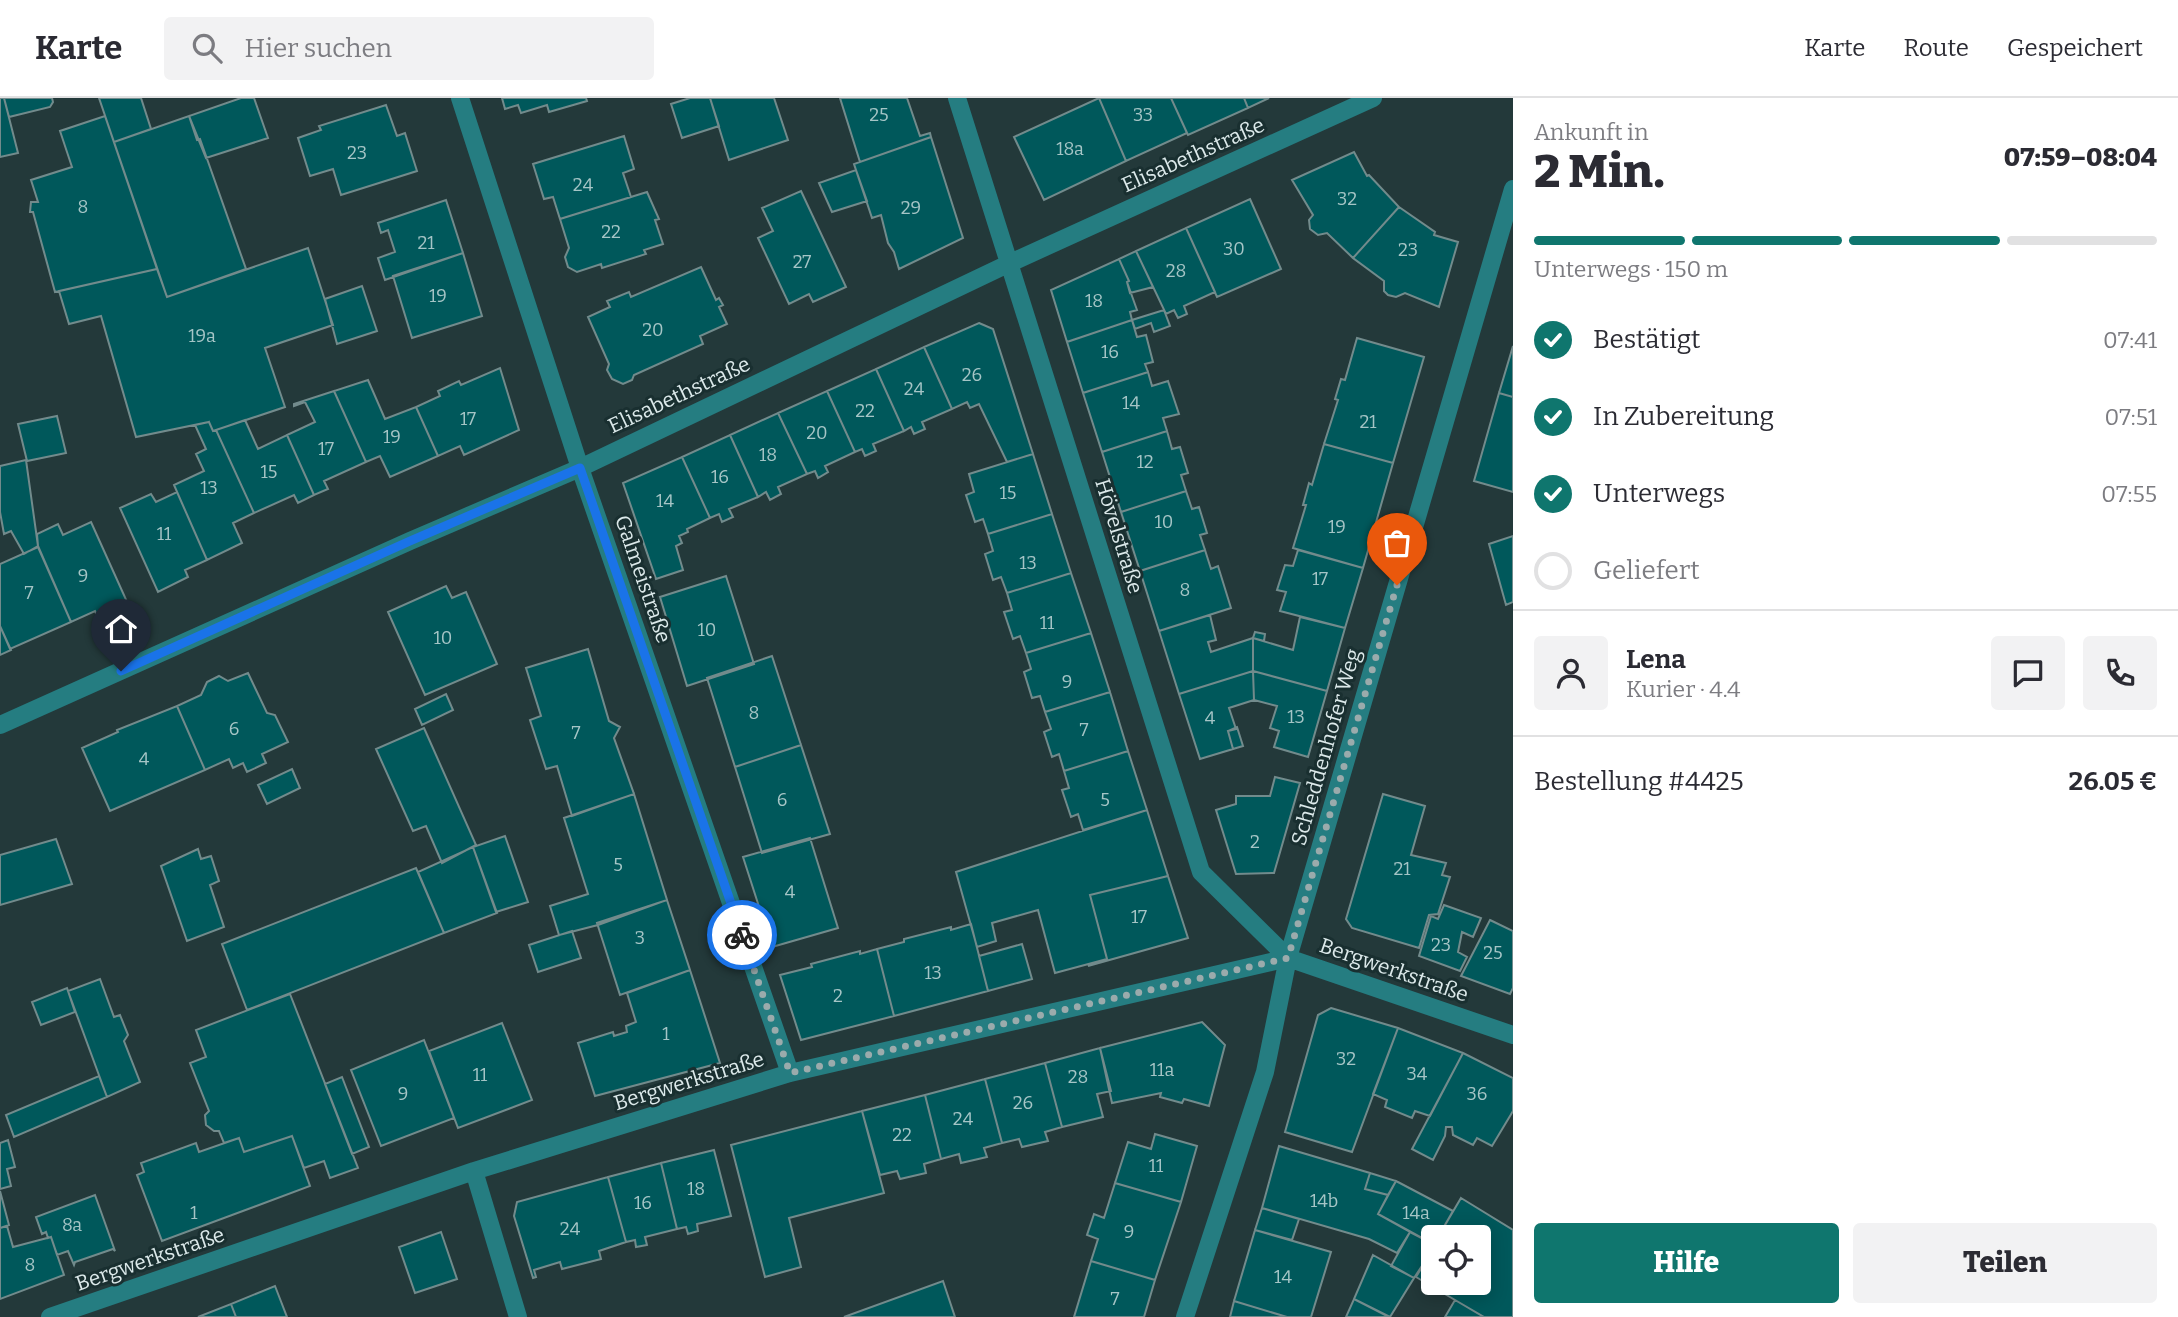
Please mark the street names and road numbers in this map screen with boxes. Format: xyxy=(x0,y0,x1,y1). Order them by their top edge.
street label: Elisabethstraße xyxy=(1118,112,1268,198)
street label: Elisabethstraße xyxy=(604,351,754,439)
street label: Hövelstraße xyxy=(1089,475,1149,597)
street label: Galmeistraße xyxy=(609,512,677,646)
street label: Schleddenhofer Weg xyxy=(1285,645,1367,848)
street label: Bergwerkstraße xyxy=(1316,932,1472,1008)
street label: Bergwerkstraße xyxy=(611,1046,767,1116)
street label: Bergwerkstraße xyxy=(72,1221,228,1297)

